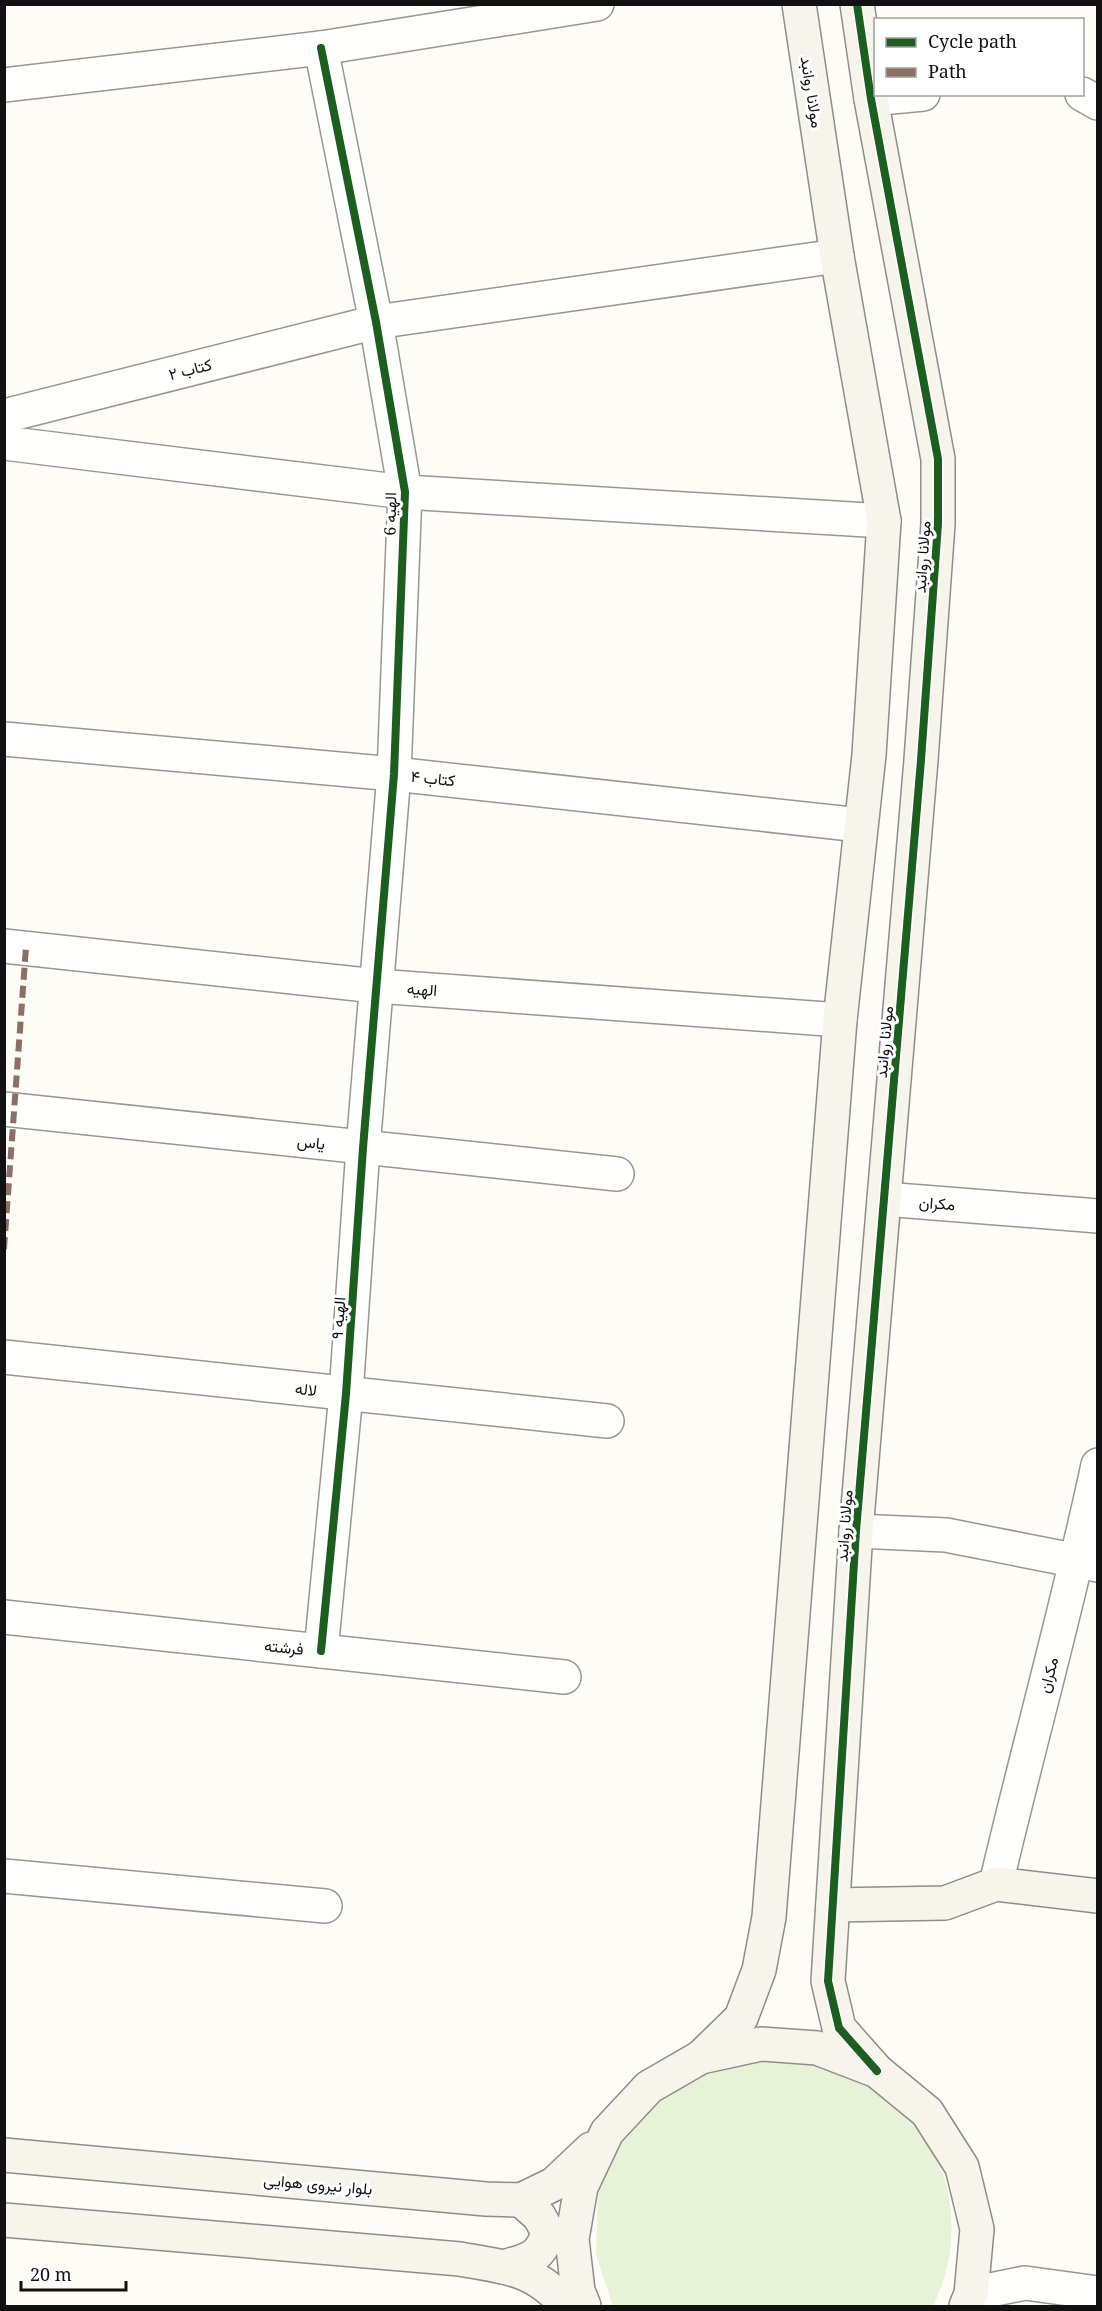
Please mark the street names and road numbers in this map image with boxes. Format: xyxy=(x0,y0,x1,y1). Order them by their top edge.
street label: مولانا روانبد xyxy=(795,55,829,129)
street label: کتاب ۲ xyxy=(166,353,214,385)
street label: الهیه 6 xyxy=(379,492,401,536)
street label: مولانا روانبد xyxy=(909,520,935,594)
street label: کتاب ۴ xyxy=(410,765,456,791)
street label: الهیه xyxy=(406,977,438,1001)
street label: مولانا روانبد xyxy=(870,1005,898,1079)
street label: یاس xyxy=(296,1130,326,1154)
street label: مکران xyxy=(918,1191,956,1215)
street label: الهیه ۹ xyxy=(326,1296,350,1340)
street label: لاله xyxy=(294,1377,318,1401)
street label: مولانا روانبد xyxy=(831,1489,857,1563)
street label: فرشته xyxy=(263,1634,305,1660)
street label: مکران xyxy=(1033,1655,1063,1695)
street label: بلوار نیروی هوایی xyxy=(263,2168,373,2200)

